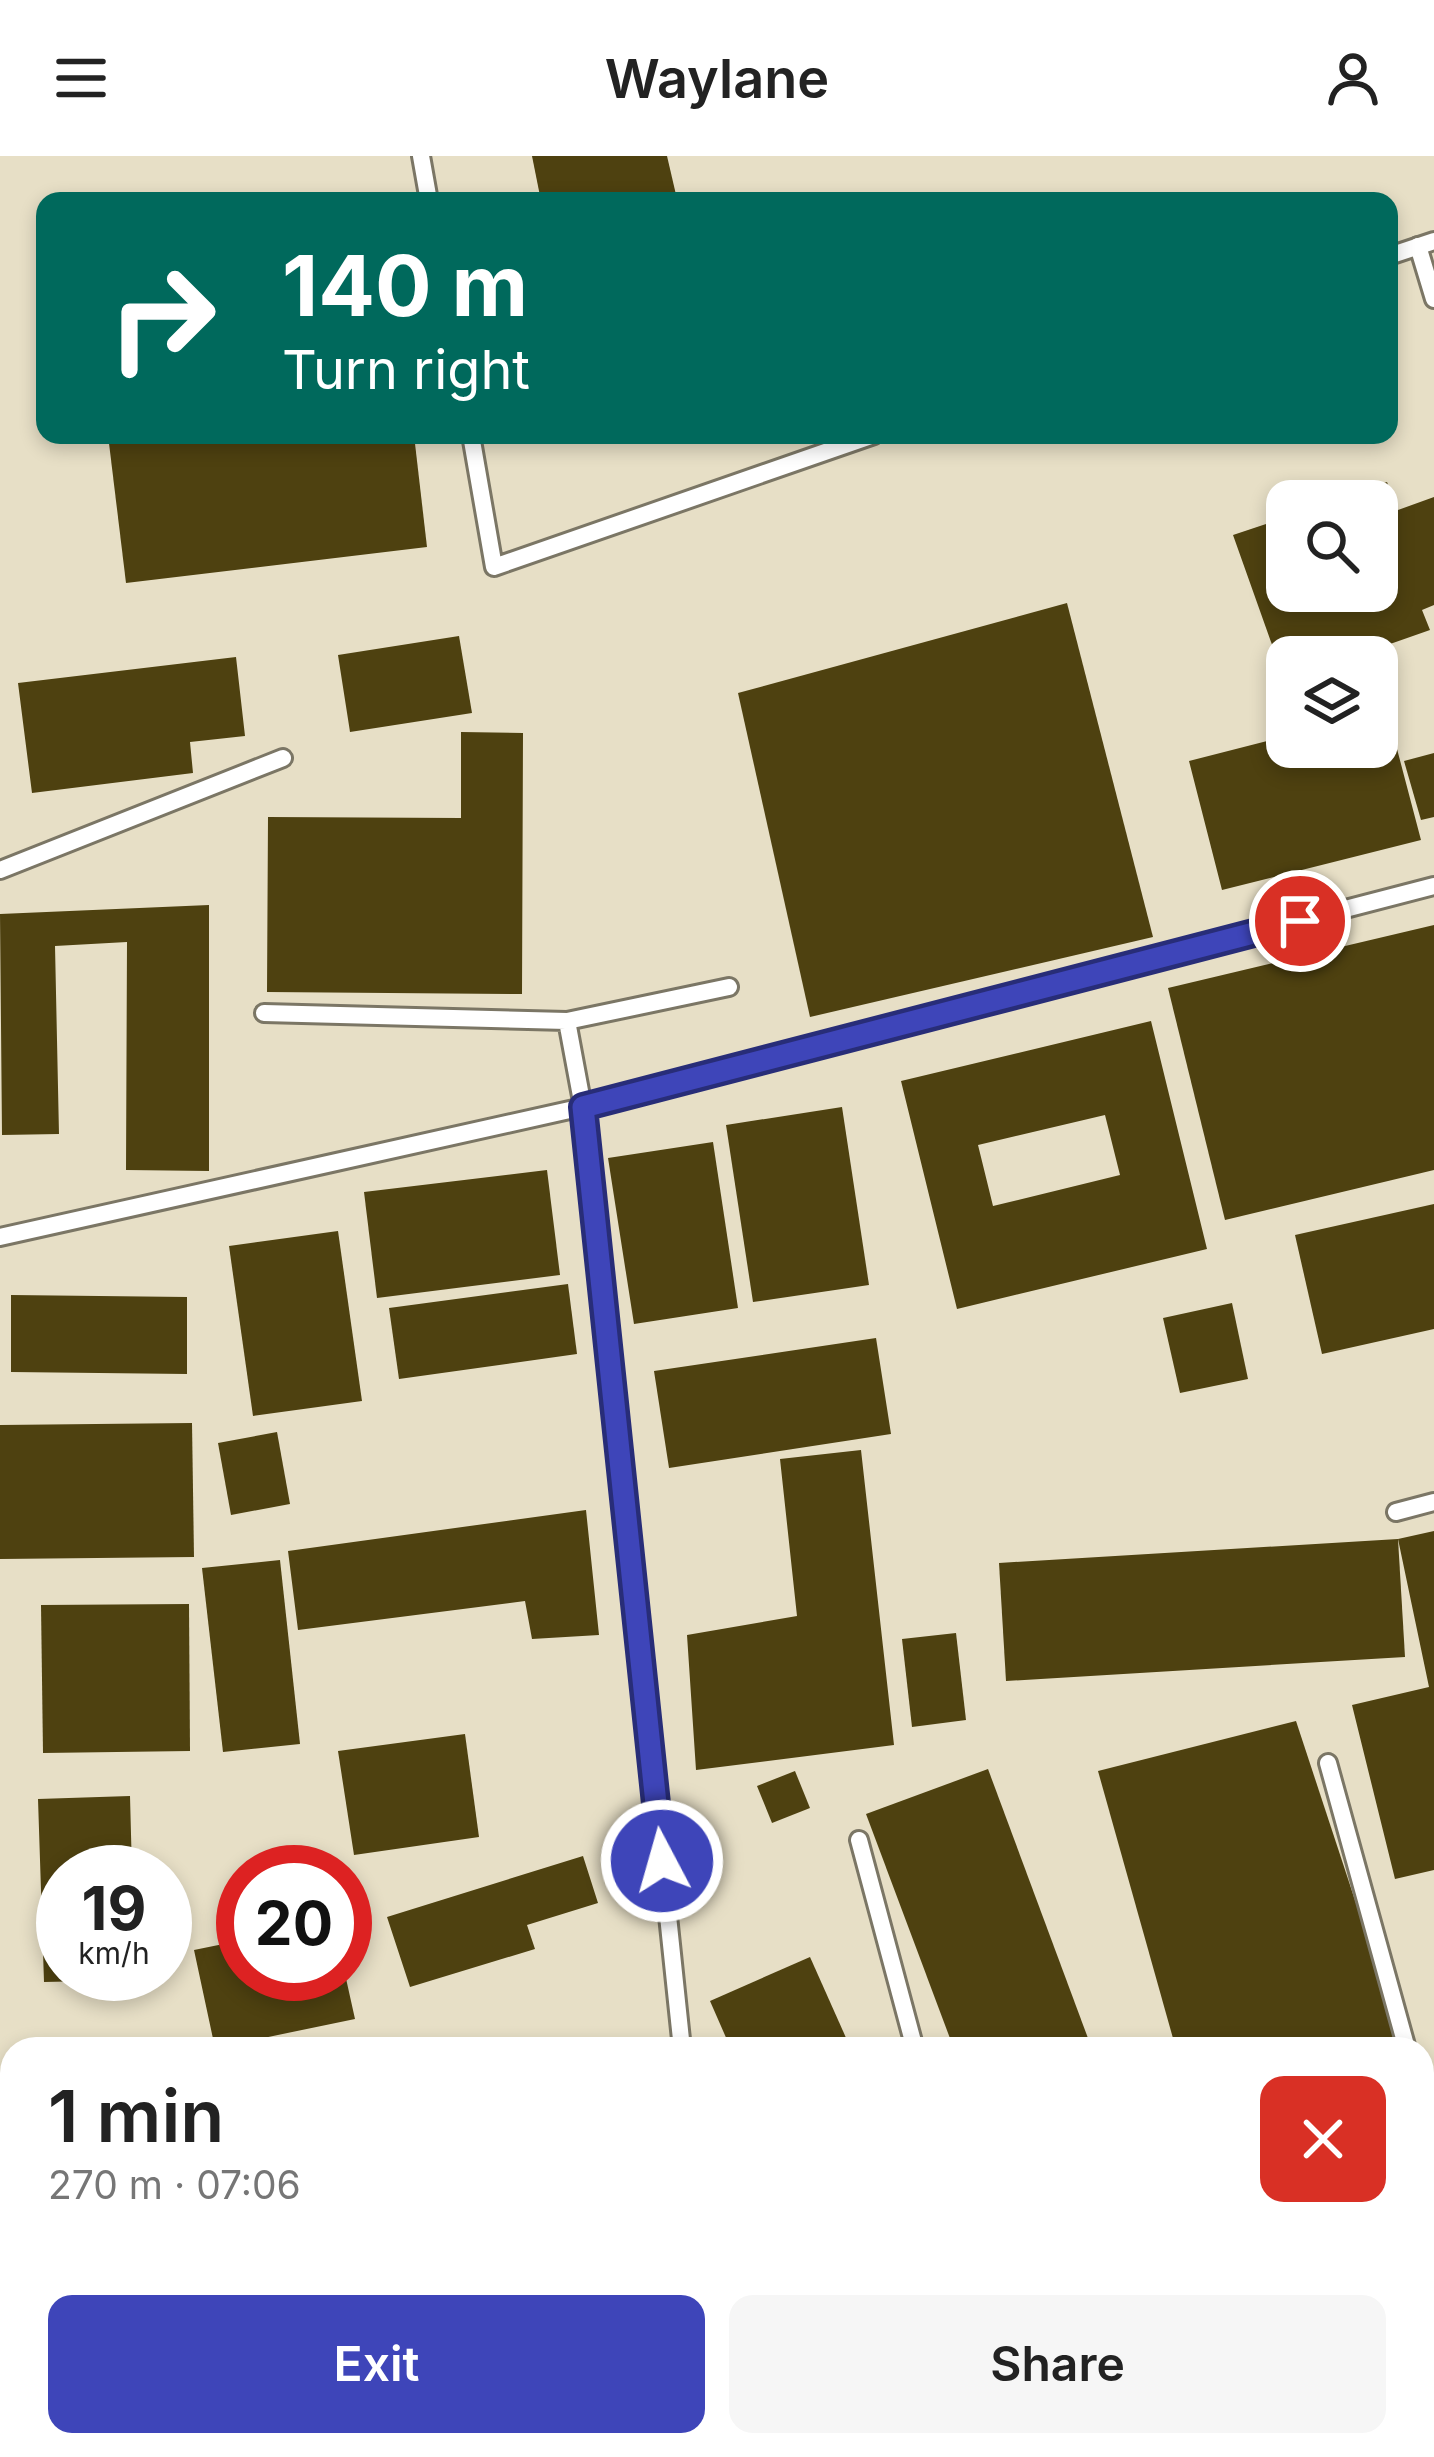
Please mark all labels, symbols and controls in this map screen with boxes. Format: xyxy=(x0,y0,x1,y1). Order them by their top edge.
icon: menu xyxy=(48,45,114,111)
icon: person xyxy=(1320,45,1386,111)
text: Waylane xyxy=(605,46,829,111)
text: 140 m xyxy=(282,235,528,336)
icon: right xyxy=(84,240,240,396)
text: Turn right xyxy=(282,337,530,402)
map controls xyxy=(1266,480,1398,768)
button: search xyxy=(1266,480,1398,612)
button: layers xyxy=(1266,636,1398,768)
pin xyxy=(1249,870,1351,972)
icon: arrive xyxy=(1267,888,1333,954)
position arrow xyxy=(599,1798,725,1924)
speed limit sign: 20 xyxy=(216,1845,372,2001)
text: 19 xyxy=(82,1872,146,1944)
text: km/h xyxy=(78,1935,150,1971)
text: 1 min xyxy=(48,2072,224,2159)
button: close xyxy=(1260,2076,1386,2202)
text: 270 m · 07:06 xyxy=(48,2161,301,2208)
button: Exit xyxy=(48,2295,705,2433)
button: Share xyxy=(729,2295,1386,2433)

